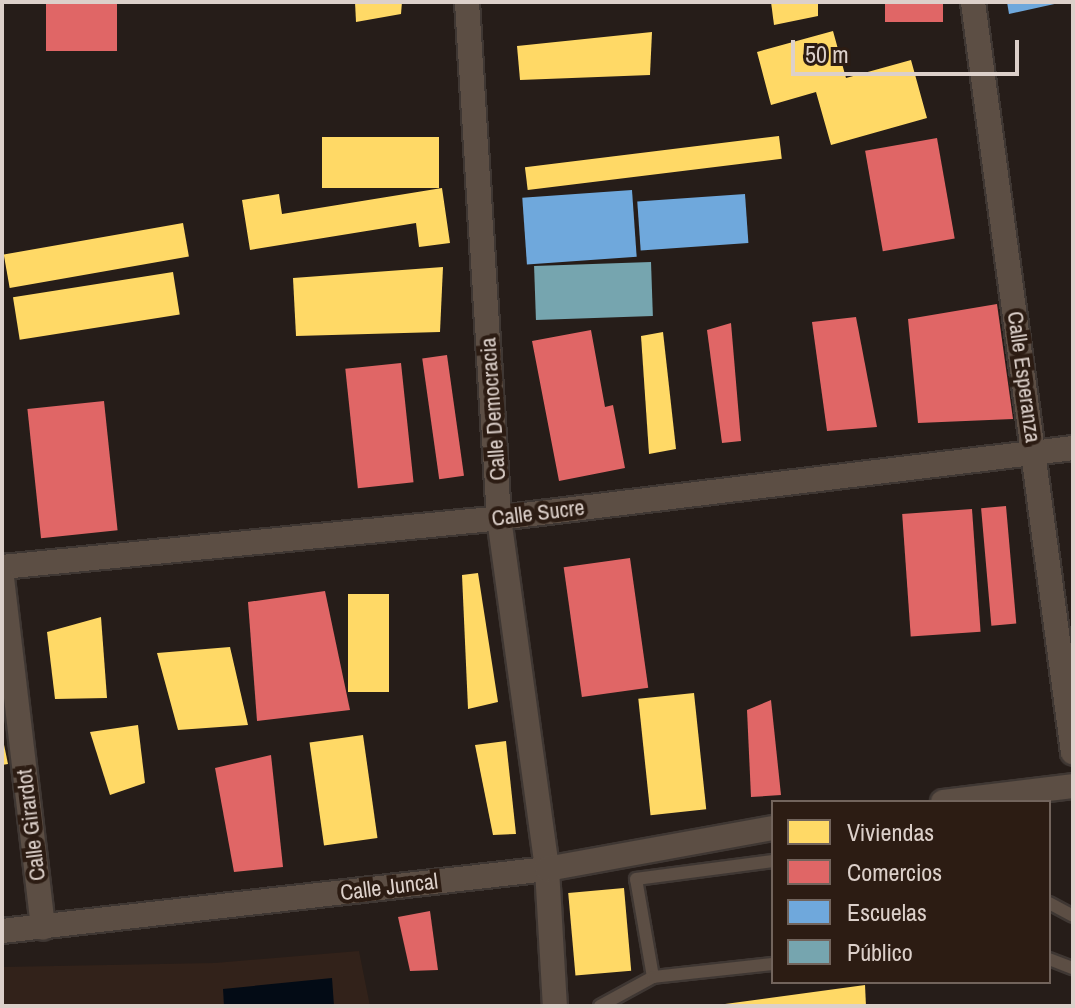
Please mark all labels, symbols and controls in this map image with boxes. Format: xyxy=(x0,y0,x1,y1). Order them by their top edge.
scale bar xyxy=(795,24,1023,74)
text: 50 m xyxy=(805,38,849,70)
street label: Calle Esperanza xyxy=(1002,310,1046,444)
street label: Calle Democracia xyxy=(475,337,511,481)
street label: Calle Sucre xyxy=(490,494,586,532)
street label: Calle Girardot xyxy=(11,768,51,882)
legend xyxy=(771,800,1051,984)
text: Viviendas xyxy=(847,816,934,848)
text: Comercios xyxy=(847,856,942,888)
street label: Calle Juncal xyxy=(339,868,439,906)
text: Escuelas xyxy=(847,896,927,928)
text: Público xyxy=(847,936,913,968)

